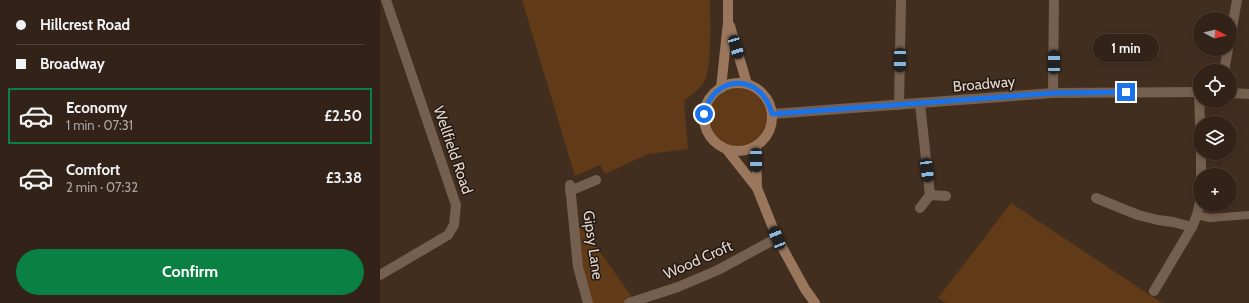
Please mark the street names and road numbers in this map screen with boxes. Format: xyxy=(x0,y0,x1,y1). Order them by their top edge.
street label: Broadway xyxy=(952,72,1016,96)
street label: Wellfield Road xyxy=(430,104,476,196)
street label: Gipsy Lane xyxy=(579,209,607,281)
street label: Wood Croft xyxy=(661,237,735,283)

